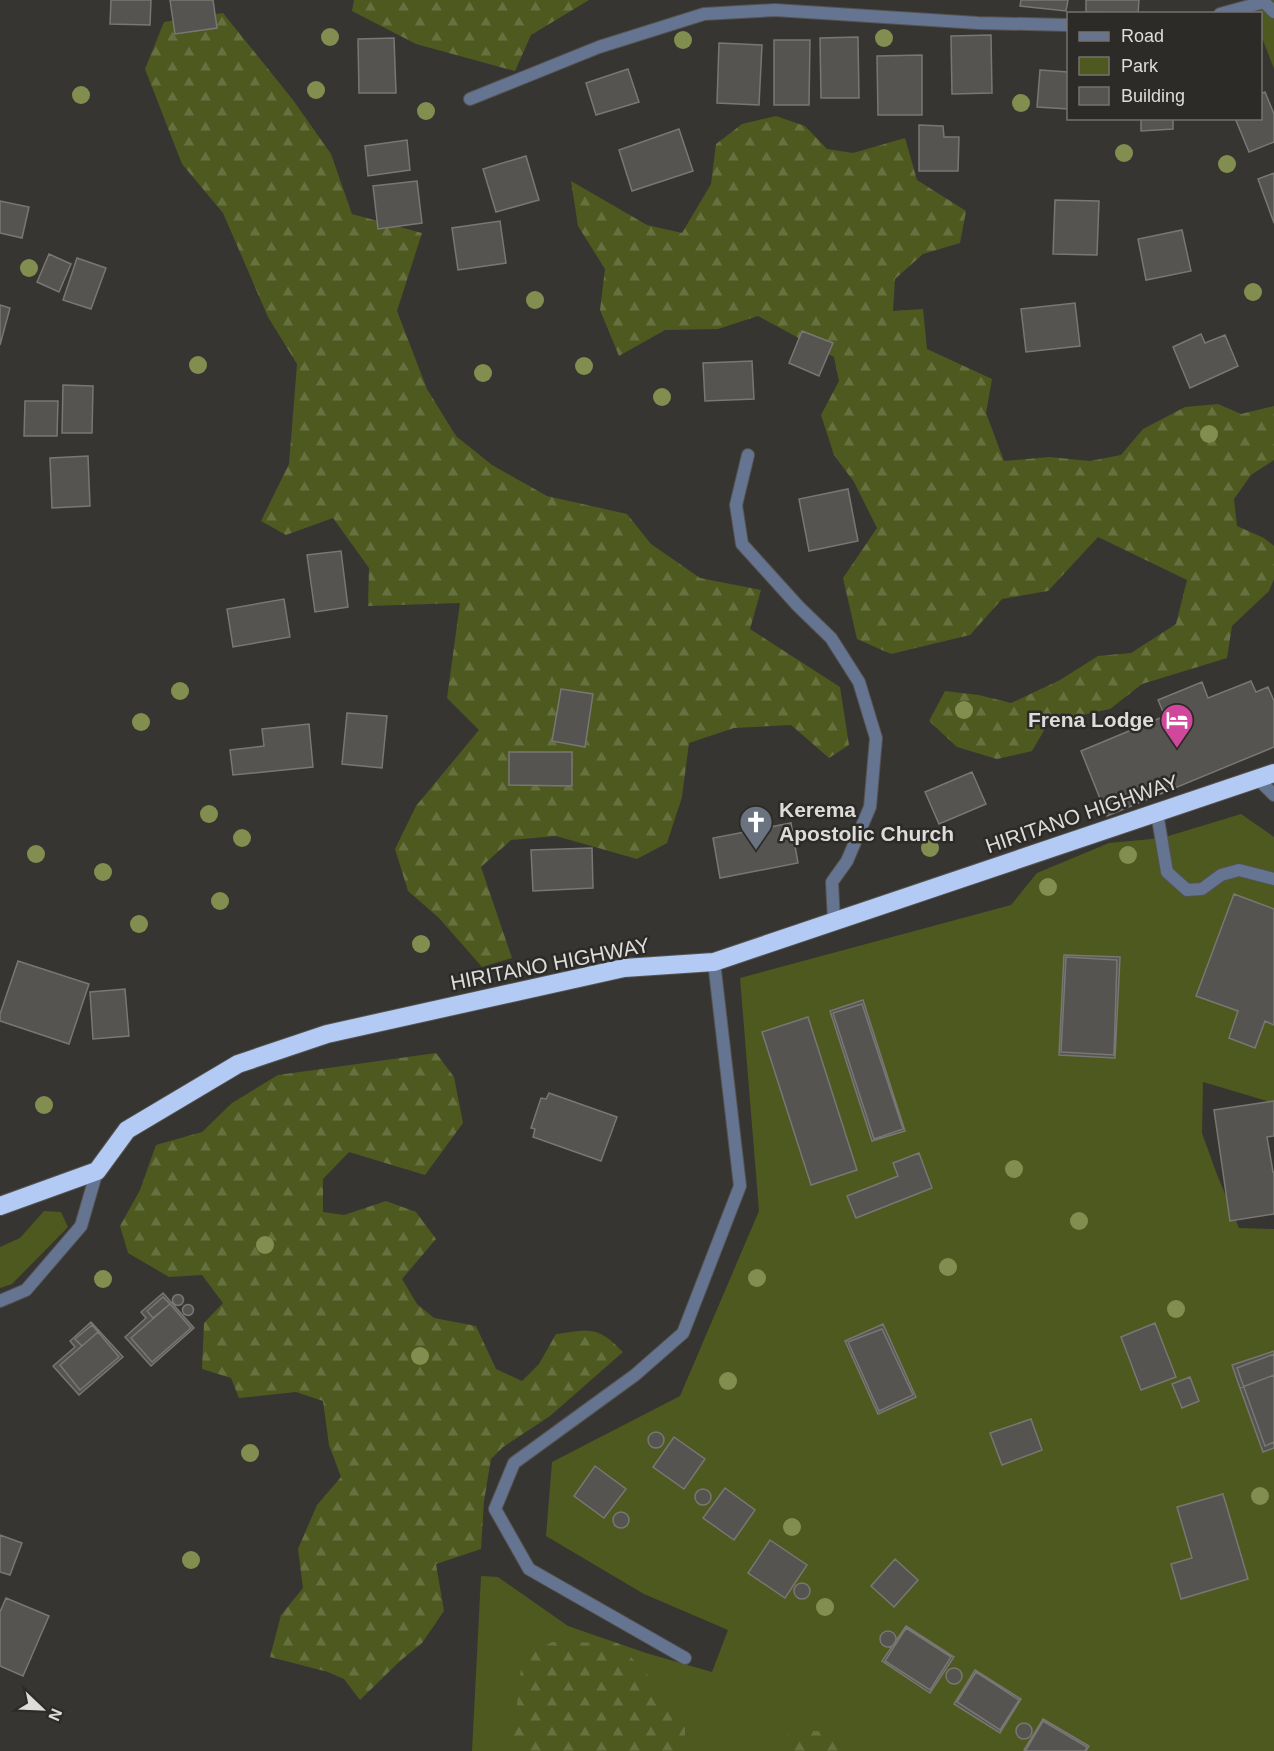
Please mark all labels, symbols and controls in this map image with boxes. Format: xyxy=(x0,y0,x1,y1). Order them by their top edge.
legend xyxy=(1067,12,1262,120)
text: Road xyxy=(1121,26,1164,46)
text: Park xyxy=(1121,56,1159,76)
text: Building xyxy=(1121,86,1185,106)
hotel icon: Frena Lodge xyxy=(1159,702,1195,749)
place label: Frena Lodge xyxy=(1028,708,1154,731)
street label: HIRITANO HIGHWAY xyxy=(982,770,1181,857)
place label: Kerema Apostolic Church xyxy=(779,798,954,845)
church icon: Kerema Apostolic Church xyxy=(738,804,774,851)
street label: HIRITANO HIGHWAY xyxy=(448,933,652,994)
north arrow xyxy=(12,1679,72,1739)
text: N xyxy=(45,1706,65,1723)

